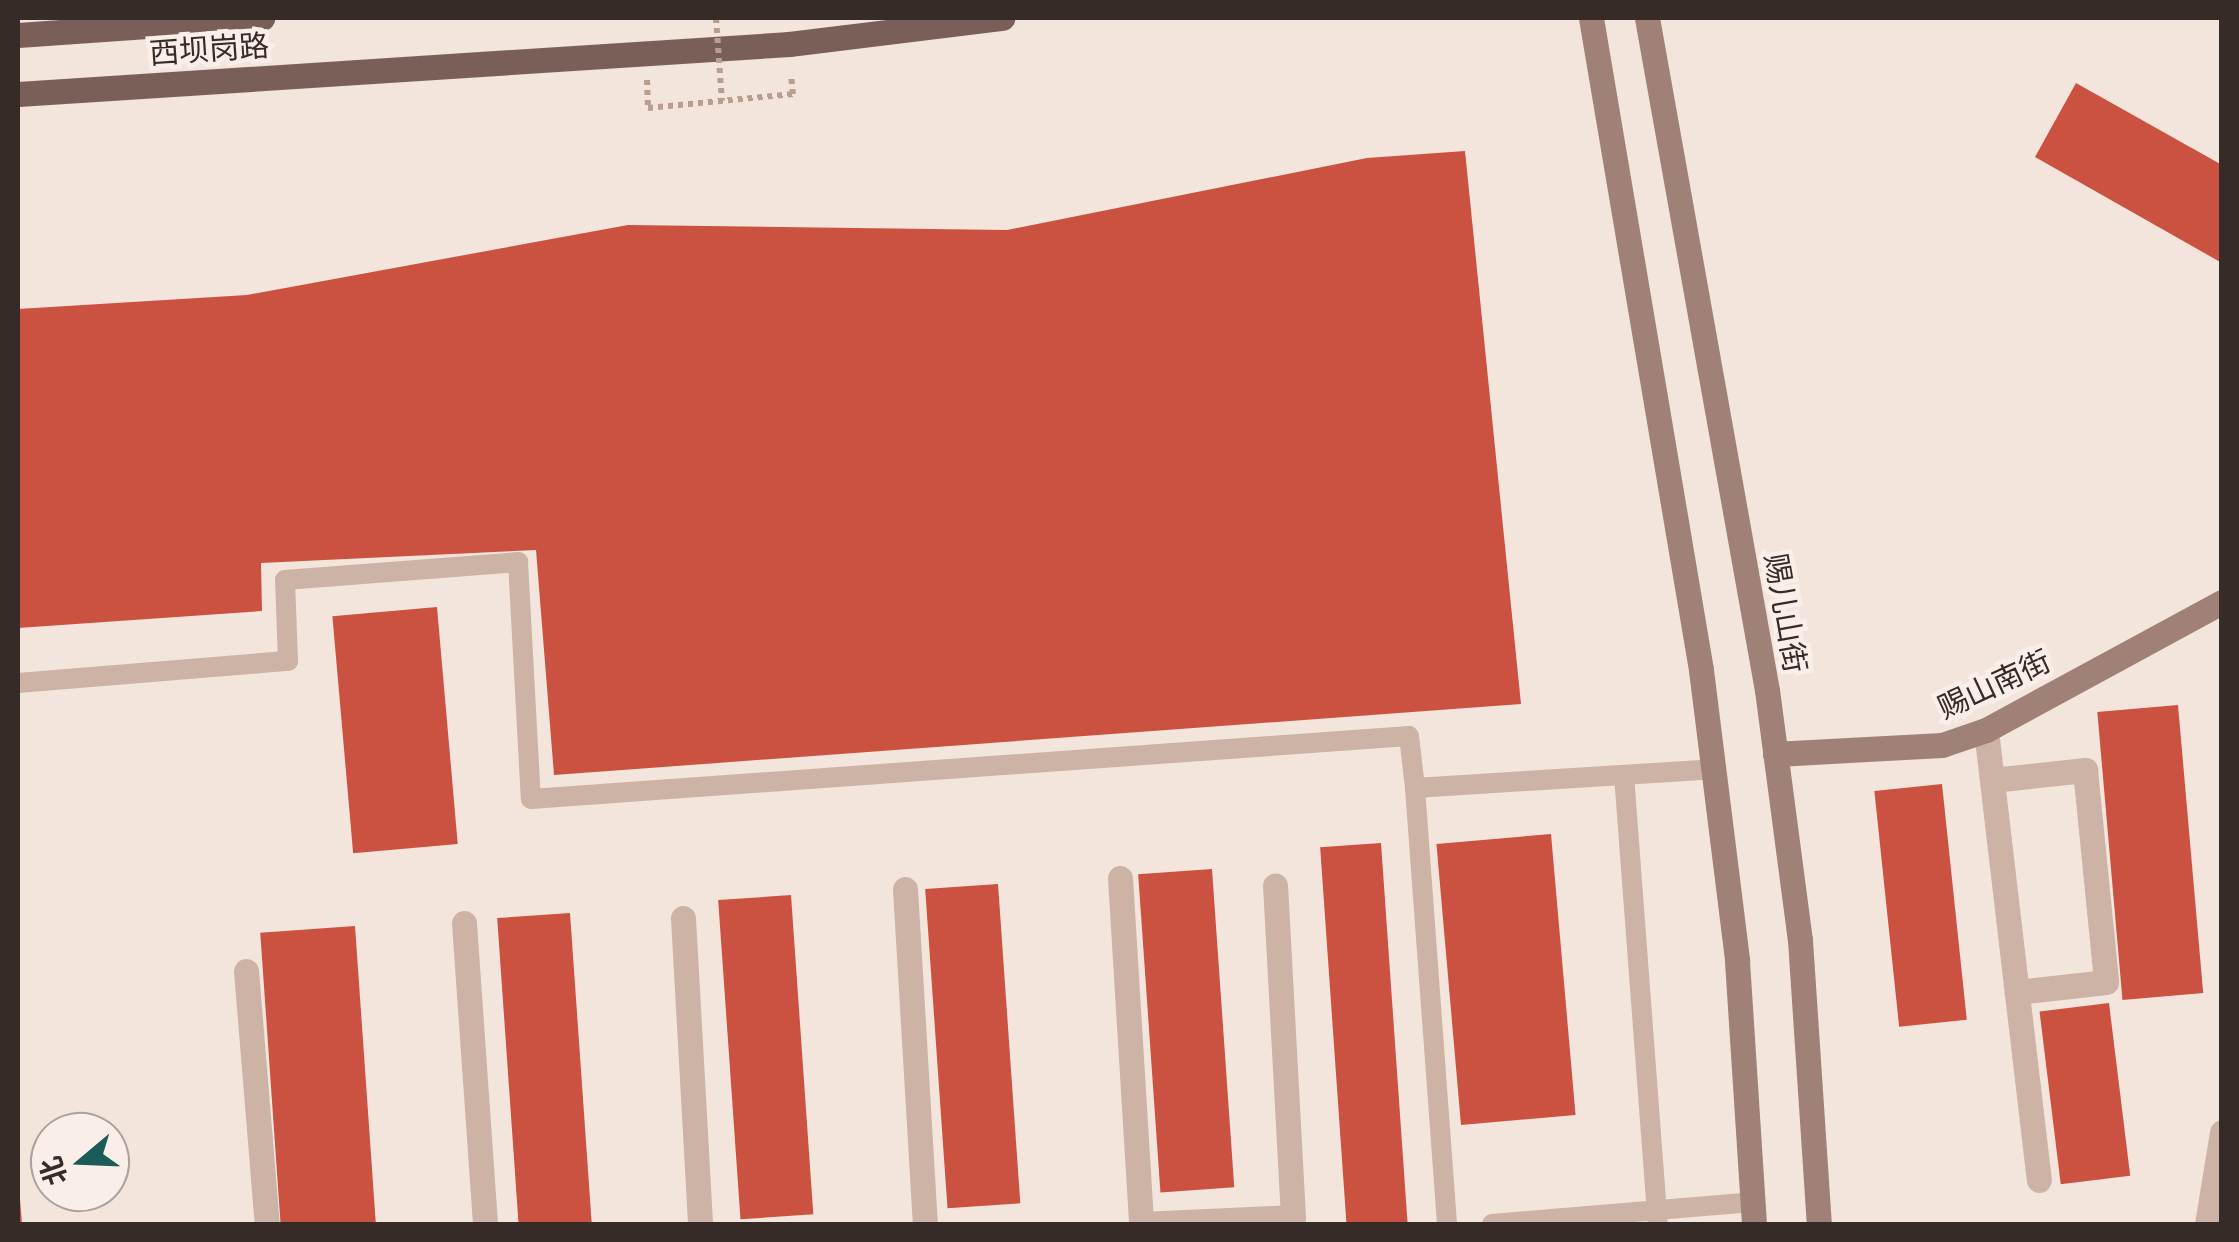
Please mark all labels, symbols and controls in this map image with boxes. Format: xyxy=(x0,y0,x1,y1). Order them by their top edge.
street label: 西坝岗路 xyxy=(148,27,270,71)
street label: 赐儿山街 xyxy=(1758,551,1814,675)
street label: 赐山南街 xyxy=(1932,642,2056,726)
north arrow xyxy=(30,1112,130,1212)
text: 北 xyxy=(32,1152,74,1190)

